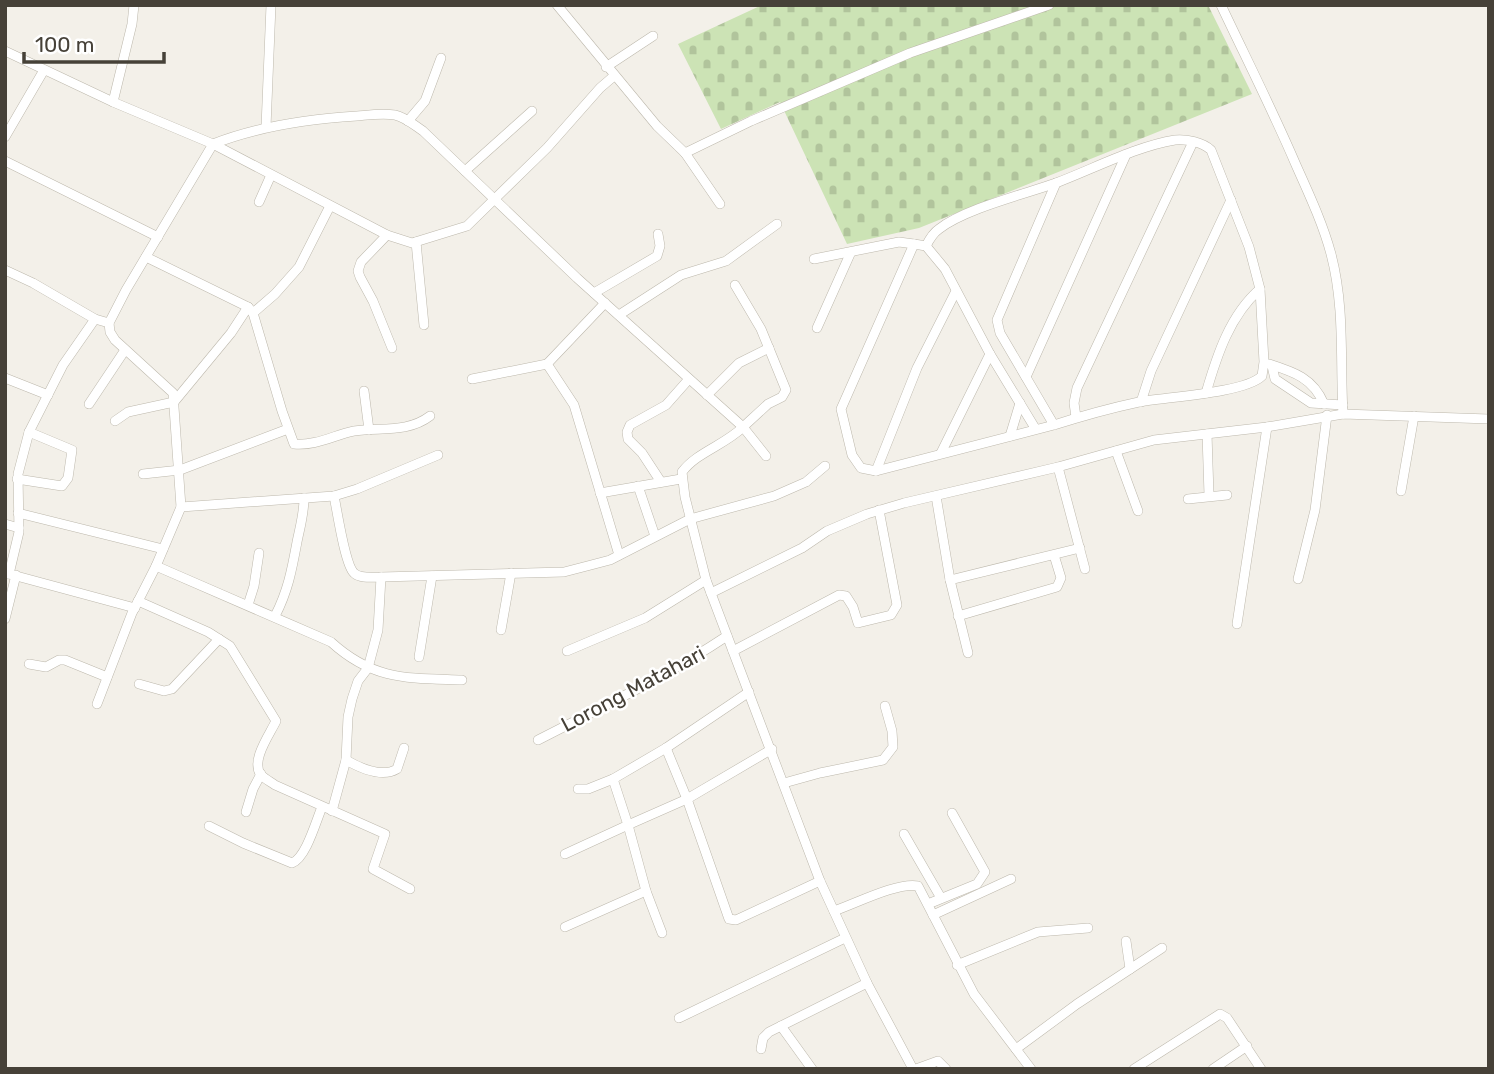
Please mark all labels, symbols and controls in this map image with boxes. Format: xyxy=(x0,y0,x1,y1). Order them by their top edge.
scale bar xyxy=(24,21,164,65)
text: 100 m xyxy=(35,32,94,57)
street label: Lorong Matahari xyxy=(557,640,709,737)

